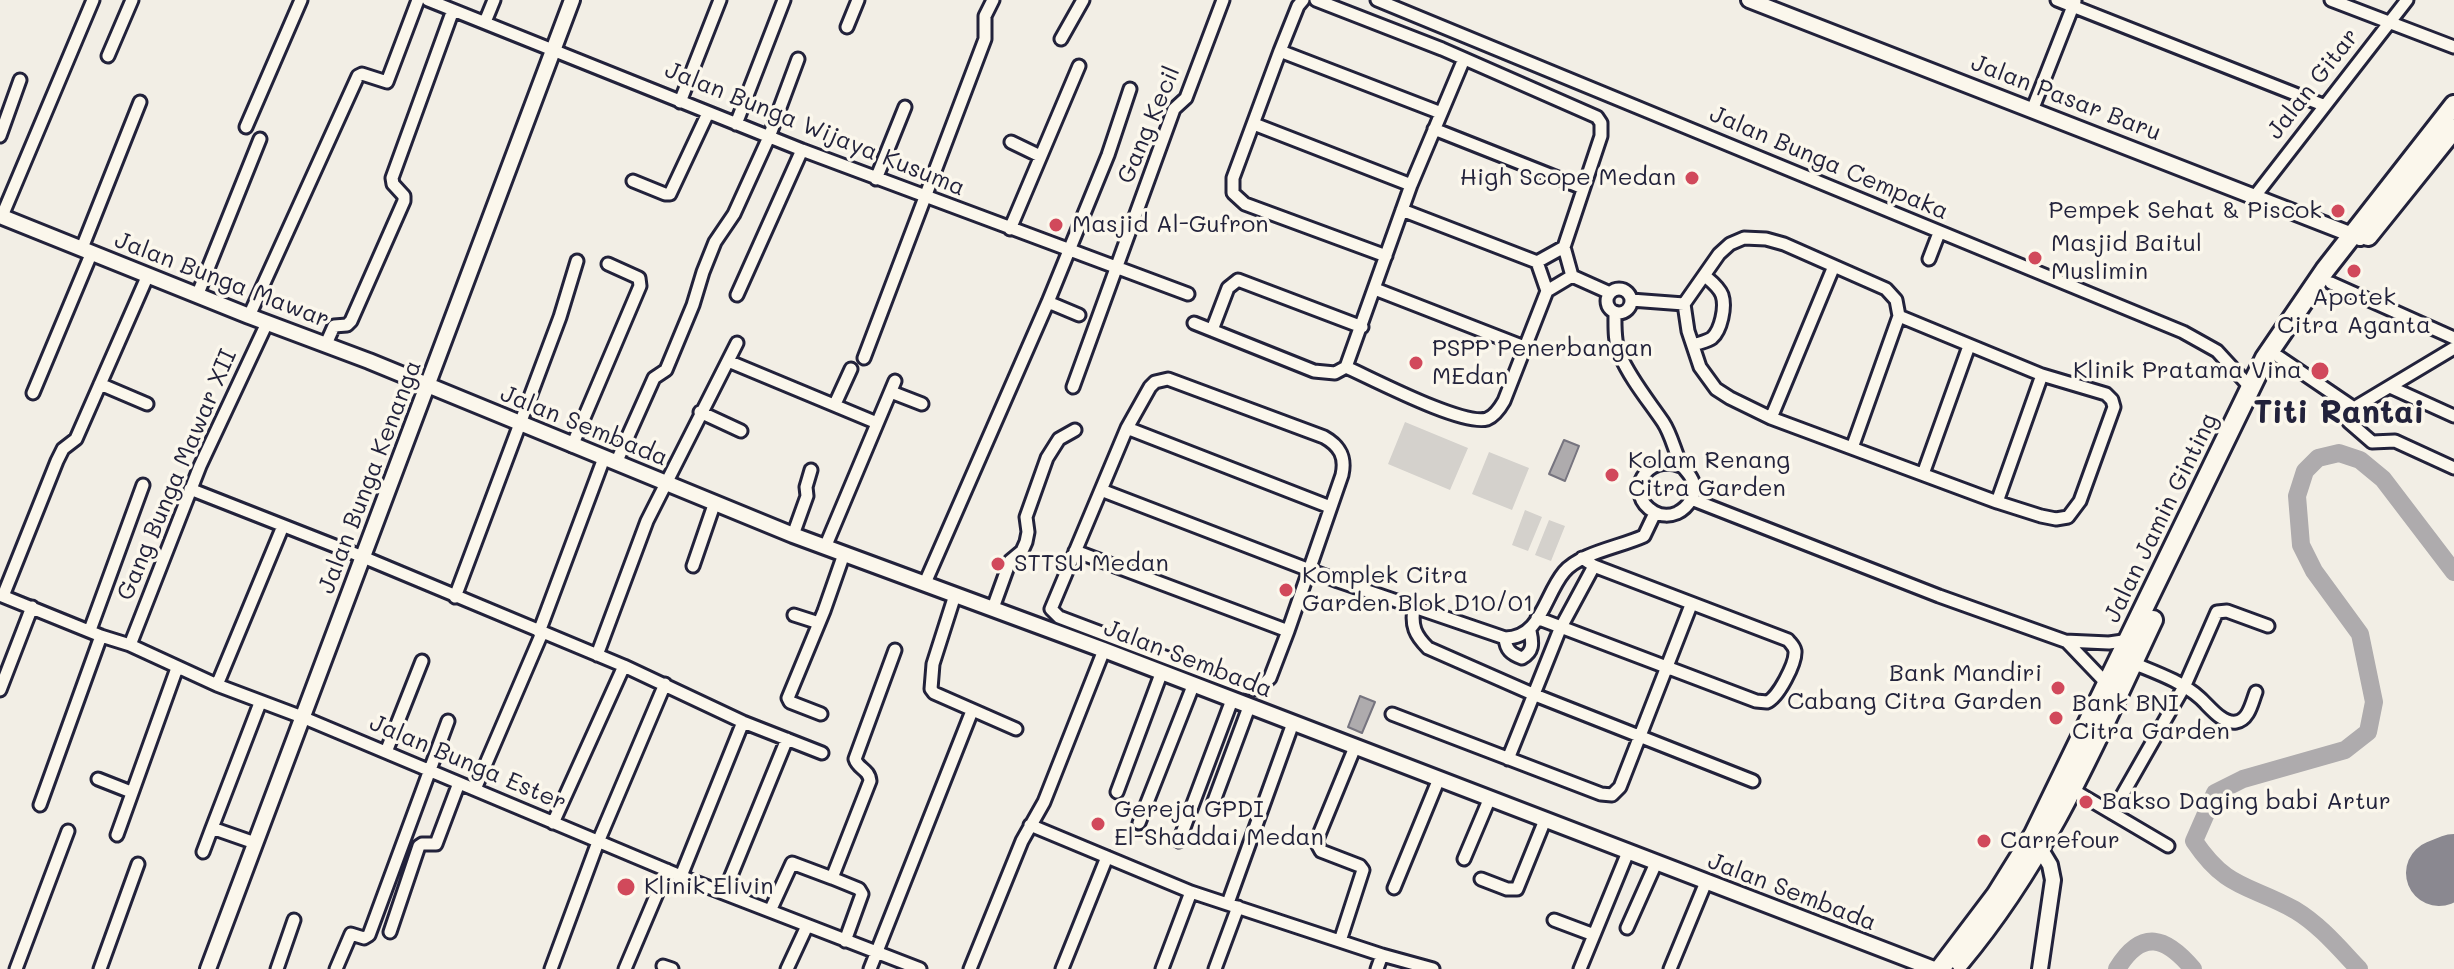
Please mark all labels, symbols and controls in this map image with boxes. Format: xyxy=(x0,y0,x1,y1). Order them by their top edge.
street label: Jalan Gitar xyxy=(2261,23,2365,145)
street label: Jalan Pasar Baru xyxy=(1967,49,2165,147)
street label: Jalan Bunga Wijaya Kusuma xyxy=(661,56,969,202)
street label: Gang Kecil xyxy=(1111,62,1187,188)
street label: Jalan Bunga Cempaka xyxy=(1705,100,1953,226)
place label: High Scope Medan xyxy=(1460,164,1676,192)
marker: High Scope Medan xyxy=(1683,169,1701,187)
place label: Pempek Sehat & Piscok xyxy=(2048,197,2322,225)
marker: Pempek Sehat & Piscok xyxy=(2329,202,2347,220)
place label: Masjid Al-Gufron xyxy=(1072,211,1269,239)
marker: Masjid Al-Gufron xyxy=(1047,216,1065,234)
street label: Jalan Bunga Mawar xyxy=(111,226,333,334)
place label: Masjid Baitul Muslimin xyxy=(2051,230,2202,286)
marker: Masjid Baitul Muslimin xyxy=(2026,249,2044,267)
marker: Apotek Citra Aganta xyxy=(2345,262,2363,280)
place label: Apotek Citra Aganta xyxy=(2277,284,2431,340)
place label: PSPP Penerbangan MEdan xyxy=(1432,335,1653,391)
street label: Gang Bunga Mawar XII xyxy=(111,345,243,605)
marker: PSPP Penerbangan MEdan xyxy=(1407,354,1425,372)
street label: Jalan Bunga Kenanga xyxy=(312,356,428,598)
place label: Klinik Pratama Vina xyxy=(2073,357,2302,385)
marker: Klinik Pratama Vina xyxy=(2309,360,2331,382)
street label: Jalan Sembada xyxy=(496,379,672,473)
district label: Titi Rantai xyxy=(2253,394,2425,432)
street label: Jalan Jamin Ginting xyxy=(2098,409,2224,627)
place label: Kolam Renang Citra Garden xyxy=(1628,447,1790,503)
marker: Kolam Renang Citra Garden xyxy=(1603,466,1621,484)
place label: STTSU Medan xyxy=(1014,550,1169,578)
marker: STTSU Medan xyxy=(989,555,1007,573)
place label: Komplek Citra Garden Blok D10/01 xyxy=(1302,562,1534,618)
marker: Komplek Citra Garden Blok D10/01 xyxy=(1277,581,1295,599)
street label: Jalan Sembada xyxy=(1100,614,1276,704)
place label: Bank Mandiri Cabang Citra Garden xyxy=(1787,660,2042,716)
marker: Bank Mandiri Cabang Citra Garden xyxy=(2049,679,2067,697)
place label: Bank BNI Citra Garden xyxy=(2072,690,2230,746)
street label: Jalan Bunga Ester xyxy=(365,709,571,817)
marker: Bank BNI Citra Garden xyxy=(2047,709,2065,727)
place label: Bakso Daging babi Artur xyxy=(2102,788,2391,816)
marker: Bakso Daging babi Artur xyxy=(2077,793,2095,811)
place label: Gereja GPDI El-Shaddai Medan xyxy=(1114,796,1324,852)
marker: Gereja GPDI El-Shaddai Medan xyxy=(1089,815,1107,833)
place label: Carrefour xyxy=(2000,827,2120,855)
marker: Carrefour xyxy=(1975,832,1993,850)
street label: Jalan Sembada xyxy=(1704,847,1880,937)
place label: Klinik Elivin xyxy=(644,873,773,901)
marker: Klinik Elivin xyxy=(615,876,637,898)

